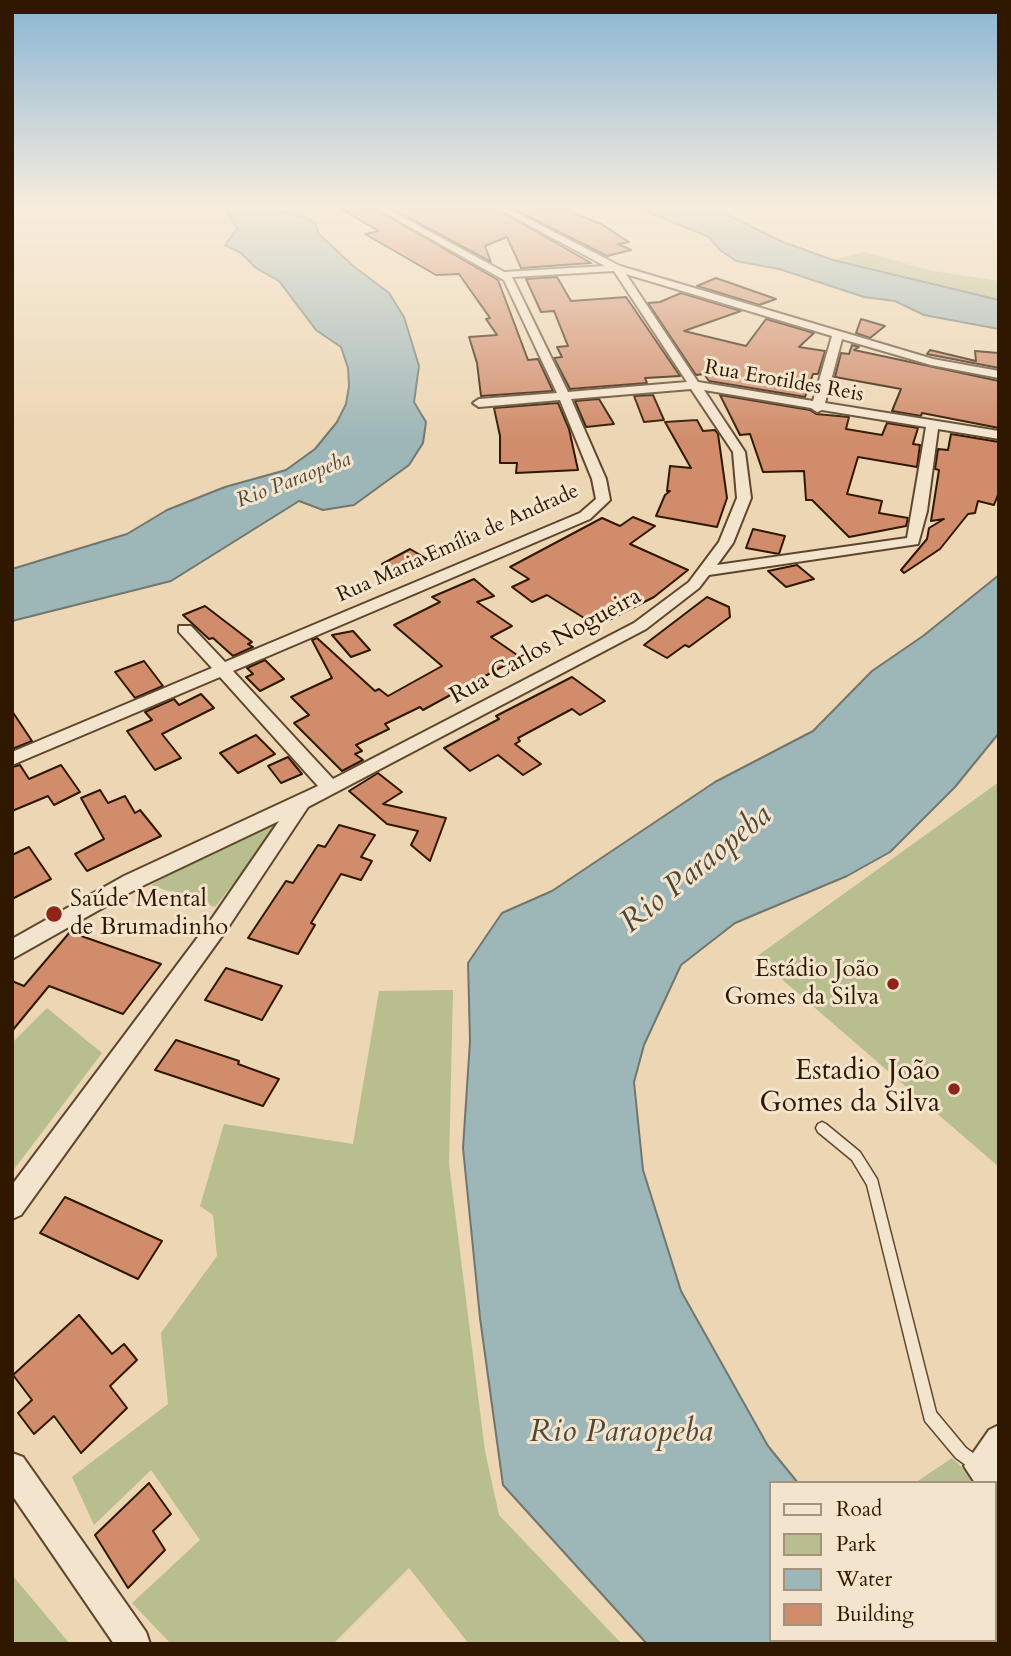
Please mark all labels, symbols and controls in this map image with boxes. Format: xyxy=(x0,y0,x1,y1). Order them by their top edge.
street label: Rua Erotildes Reis xyxy=(703,356,865,408)
water label: Rio Paraopeba xyxy=(233,448,355,514)
street label: Rua Maria Emília de Andrade xyxy=(333,479,583,609)
street label: Rua Carlos Nogueira xyxy=(445,582,647,712)
water label: Rio Paraopeba xyxy=(614,797,780,943)
place label: Saúde Mental de Brumadinho xyxy=(70,886,228,942)
marker: Saúde Mental de Brumadinho xyxy=(44,904,64,924)
place label: Estádio João Gomes da Silva xyxy=(724,956,879,1012)
marker: Estádio João Gomes da Silva xyxy=(885,976,901,992)
place label: Estadio João Gomes da Silva xyxy=(760,1056,940,1122)
marker: Estadio João Gomes da Silva xyxy=(946,1081,962,1097)
water label: Rio Paraopeba xyxy=(529,1415,713,1453)
legend xyxy=(769,1481,997,1642)
text: Road xyxy=(836,1495,882,1524)
text: Park xyxy=(836,1530,876,1559)
text: Water xyxy=(836,1565,892,1594)
text: Building xyxy=(836,1600,914,1629)

